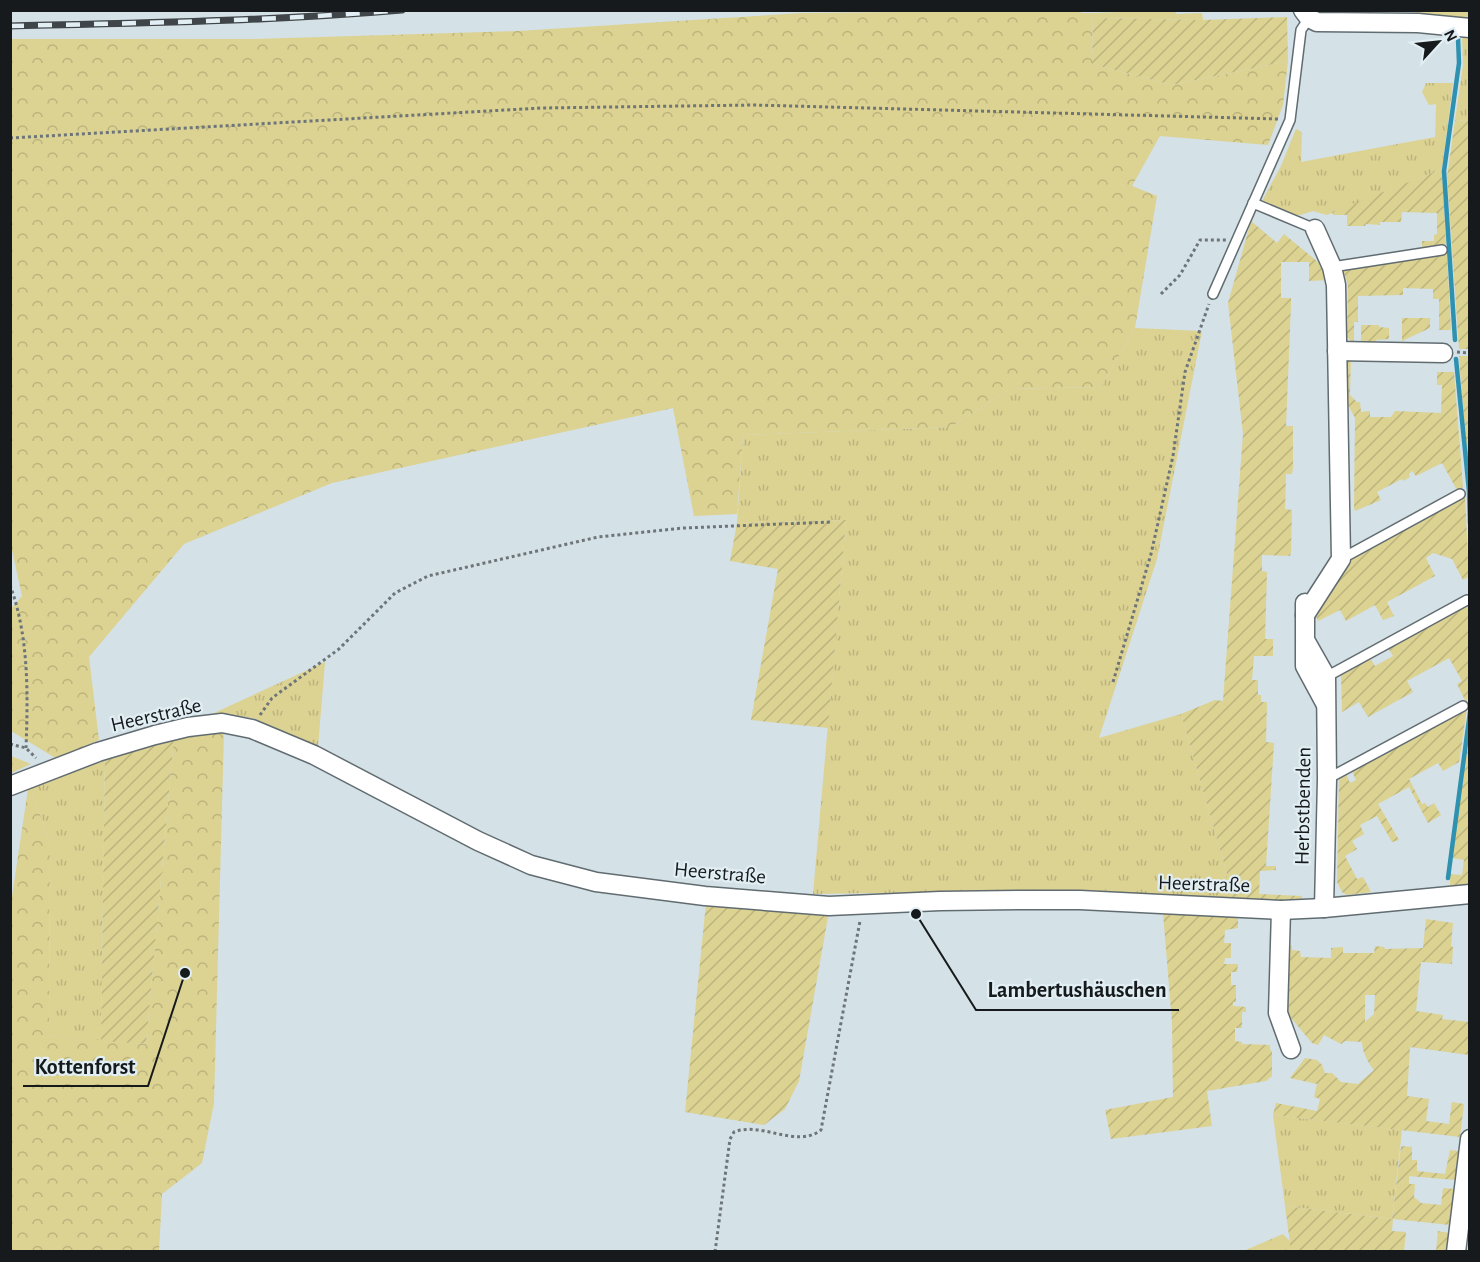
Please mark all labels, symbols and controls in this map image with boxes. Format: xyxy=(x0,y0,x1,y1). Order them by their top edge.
north arrow xyxy=(1408,12,1468,72)
text: N xyxy=(1441,27,1460,44)
street label: Heerstraße xyxy=(109,694,203,736)
street label: Herbstbenden xyxy=(1291,747,1315,865)
street label: Heerstraße xyxy=(673,859,767,887)
street label: Heerstraße xyxy=(1158,872,1250,896)
callout: Lambertushäuschen xyxy=(976,970,1179,1010)
text: Lambertushäuschen xyxy=(987,979,1167,1001)
callout: Kottenforst xyxy=(23,1046,148,1086)
text: Kottenforst xyxy=(34,1056,136,1078)

